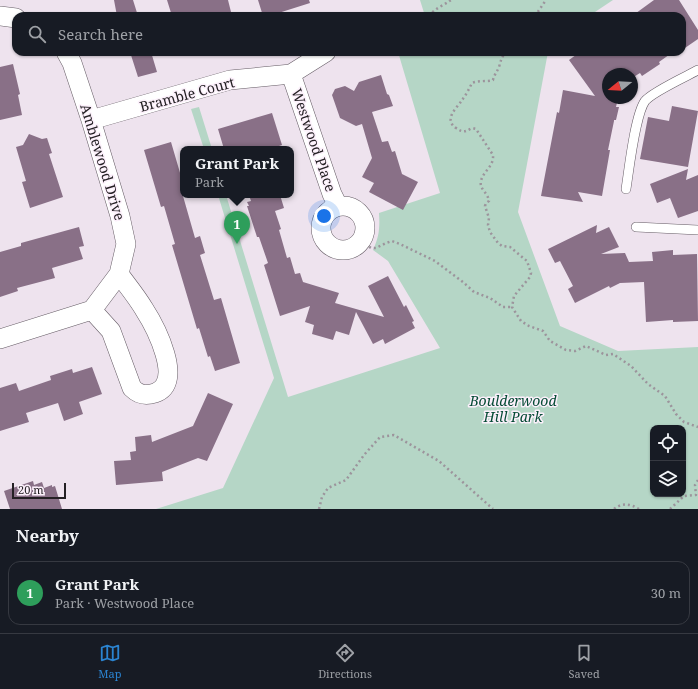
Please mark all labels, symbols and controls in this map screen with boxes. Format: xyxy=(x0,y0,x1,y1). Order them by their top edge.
search box xyxy=(12,12,686,56)
icon: search xyxy=(26,23,48,45)
text: Search here xyxy=(58,24,143,44)
north arrow xyxy=(602,68,638,104)
street label: Bramble Court xyxy=(137,72,237,116)
street label: Westwood Place xyxy=(287,86,341,194)
street label: Amblewood Drive xyxy=(76,101,130,223)
popup xyxy=(180,146,294,198)
text: Grant Park xyxy=(195,153,279,173)
text: Park xyxy=(195,173,224,191)
your location xyxy=(314,206,334,226)
pin: 1 xyxy=(224,211,250,244)
park label: Boulderwood Hill Park xyxy=(468,391,557,426)
map controls xyxy=(650,425,686,497)
button: locate xyxy=(650,425,686,461)
button: layers xyxy=(650,461,686,497)
scale bar xyxy=(12,481,66,500)
text: 20 m xyxy=(18,482,44,497)
text: Nearby xyxy=(16,524,79,547)
text: Grant Park xyxy=(55,574,139,594)
text: 1 xyxy=(26,584,34,602)
text: 30 m xyxy=(651,584,681,602)
text: Park · Westwood Place xyxy=(55,594,194,612)
tab: Map xyxy=(98,642,122,681)
tab: Directions xyxy=(318,642,372,681)
tab: Saved xyxy=(569,642,600,681)

